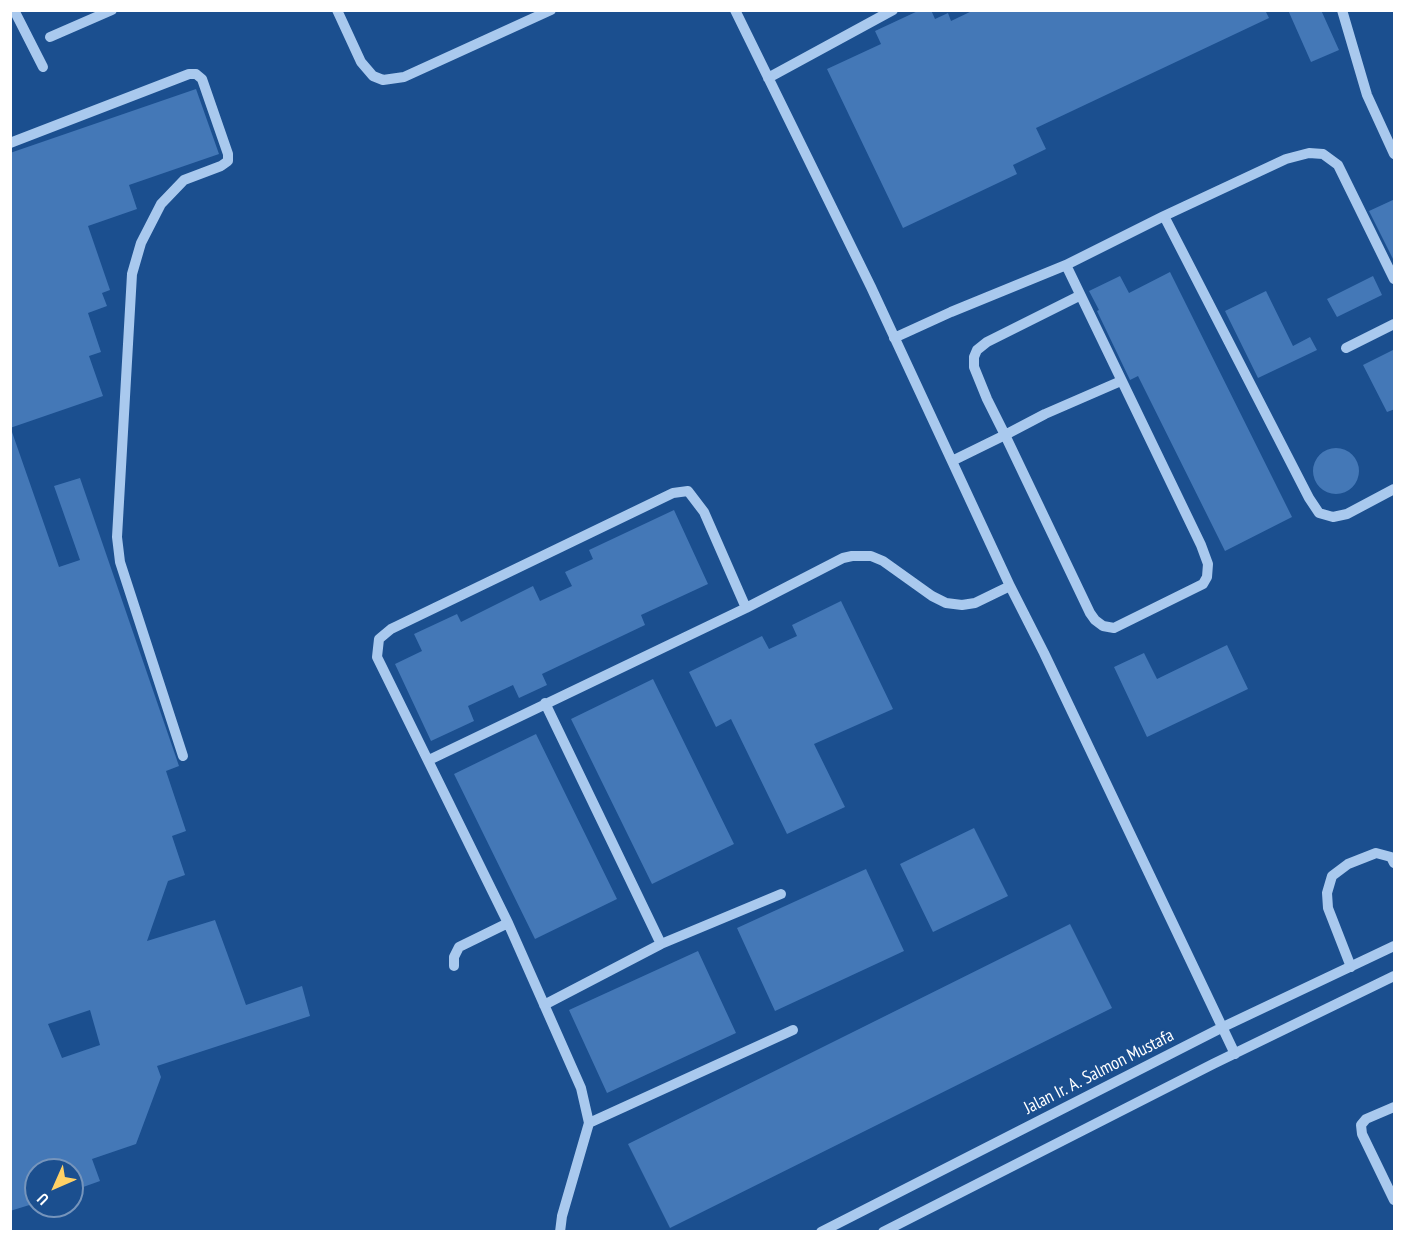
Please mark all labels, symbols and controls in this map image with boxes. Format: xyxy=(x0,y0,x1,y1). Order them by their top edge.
street label: Jalan Ir. A. Salmon Mustafa xyxy=(1020,1025,1178,1119)
north arrow xyxy=(24,1158,84,1218)
text: U xyxy=(33,1189,53,1209)

